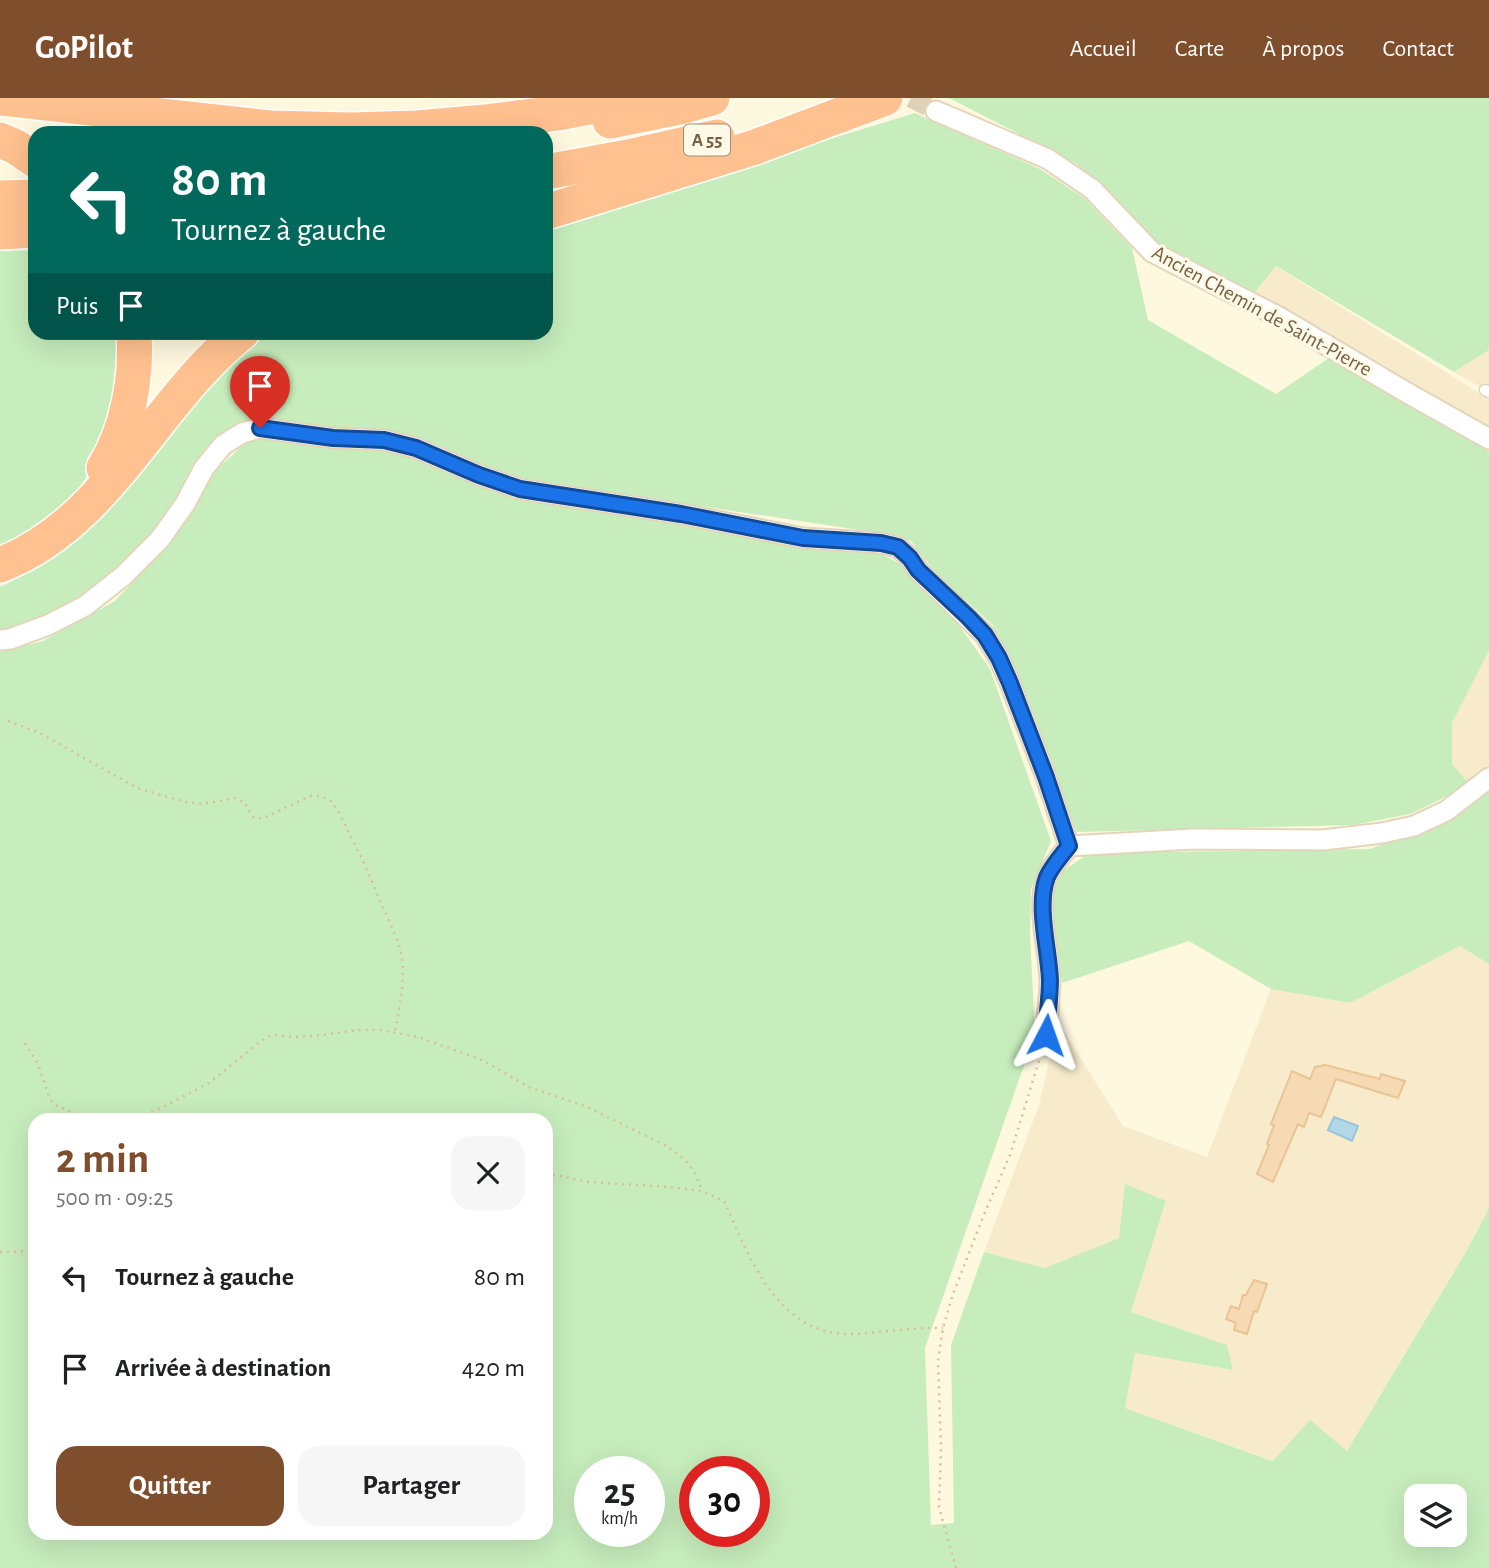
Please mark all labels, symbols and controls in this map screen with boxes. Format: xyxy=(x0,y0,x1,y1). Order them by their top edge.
text: GoPilot xyxy=(35,32,133,65)
text: Accueil xyxy=(1070,37,1137,61)
text: Carte xyxy=(1175,37,1224,61)
text: À propos xyxy=(1262,37,1344,61)
text: Contact xyxy=(1382,37,1454,61)
road number: A 55 xyxy=(684,124,730,156)
icon: left xyxy=(56,154,147,245)
text: 80 m xyxy=(171,156,268,205)
text: Tournez à gauche xyxy=(171,214,386,246)
street label: Ancien Chemin de Saint-Pierre xyxy=(1149,242,1375,380)
icon: arrive xyxy=(112,287,150,325)
text: Puis xyxy=(56,293,98,319)
pin xyxy=(230,356,290,428)
icon: arrive xyxy=(241,367,279,405)
position arrow xyxy=(1009,998,1083,1072)
button: close xyxy=(451,1136,525,1210)
text: 2 min xyxy=(56,1138,149,1180)
text: 500 m · 09:25 xyxy=(56,1187,173,1210)
icon: left xyxy=(56,1259,94,1297)
text: Tournez à gauche xyxy=(115,1264,294,1290)
text: 80 m xyxy=(474,1264,525,1290)
icon: arrive xyxy=(56,1350,94,1388)
text: Arrivée à destination xyxy=(115,1355,331,1381)
text: 420 m xyxy=(462,1355,525,1381)
button: Quitter xyxy=(56,1446,284,1526)
button: Partager xyxy=(298,1446,525,1526)
speed limit sign: 30 xyxy=(679,1456,770,1547)
text: 25 xyxy=(604,1475,635,1510)
map controls xyxy=(1404,1484,1467,1547)
button: layers xyxy=(1404,1484,1467,1547)
text: km/h xyxy=(601,1510,638,1528)

